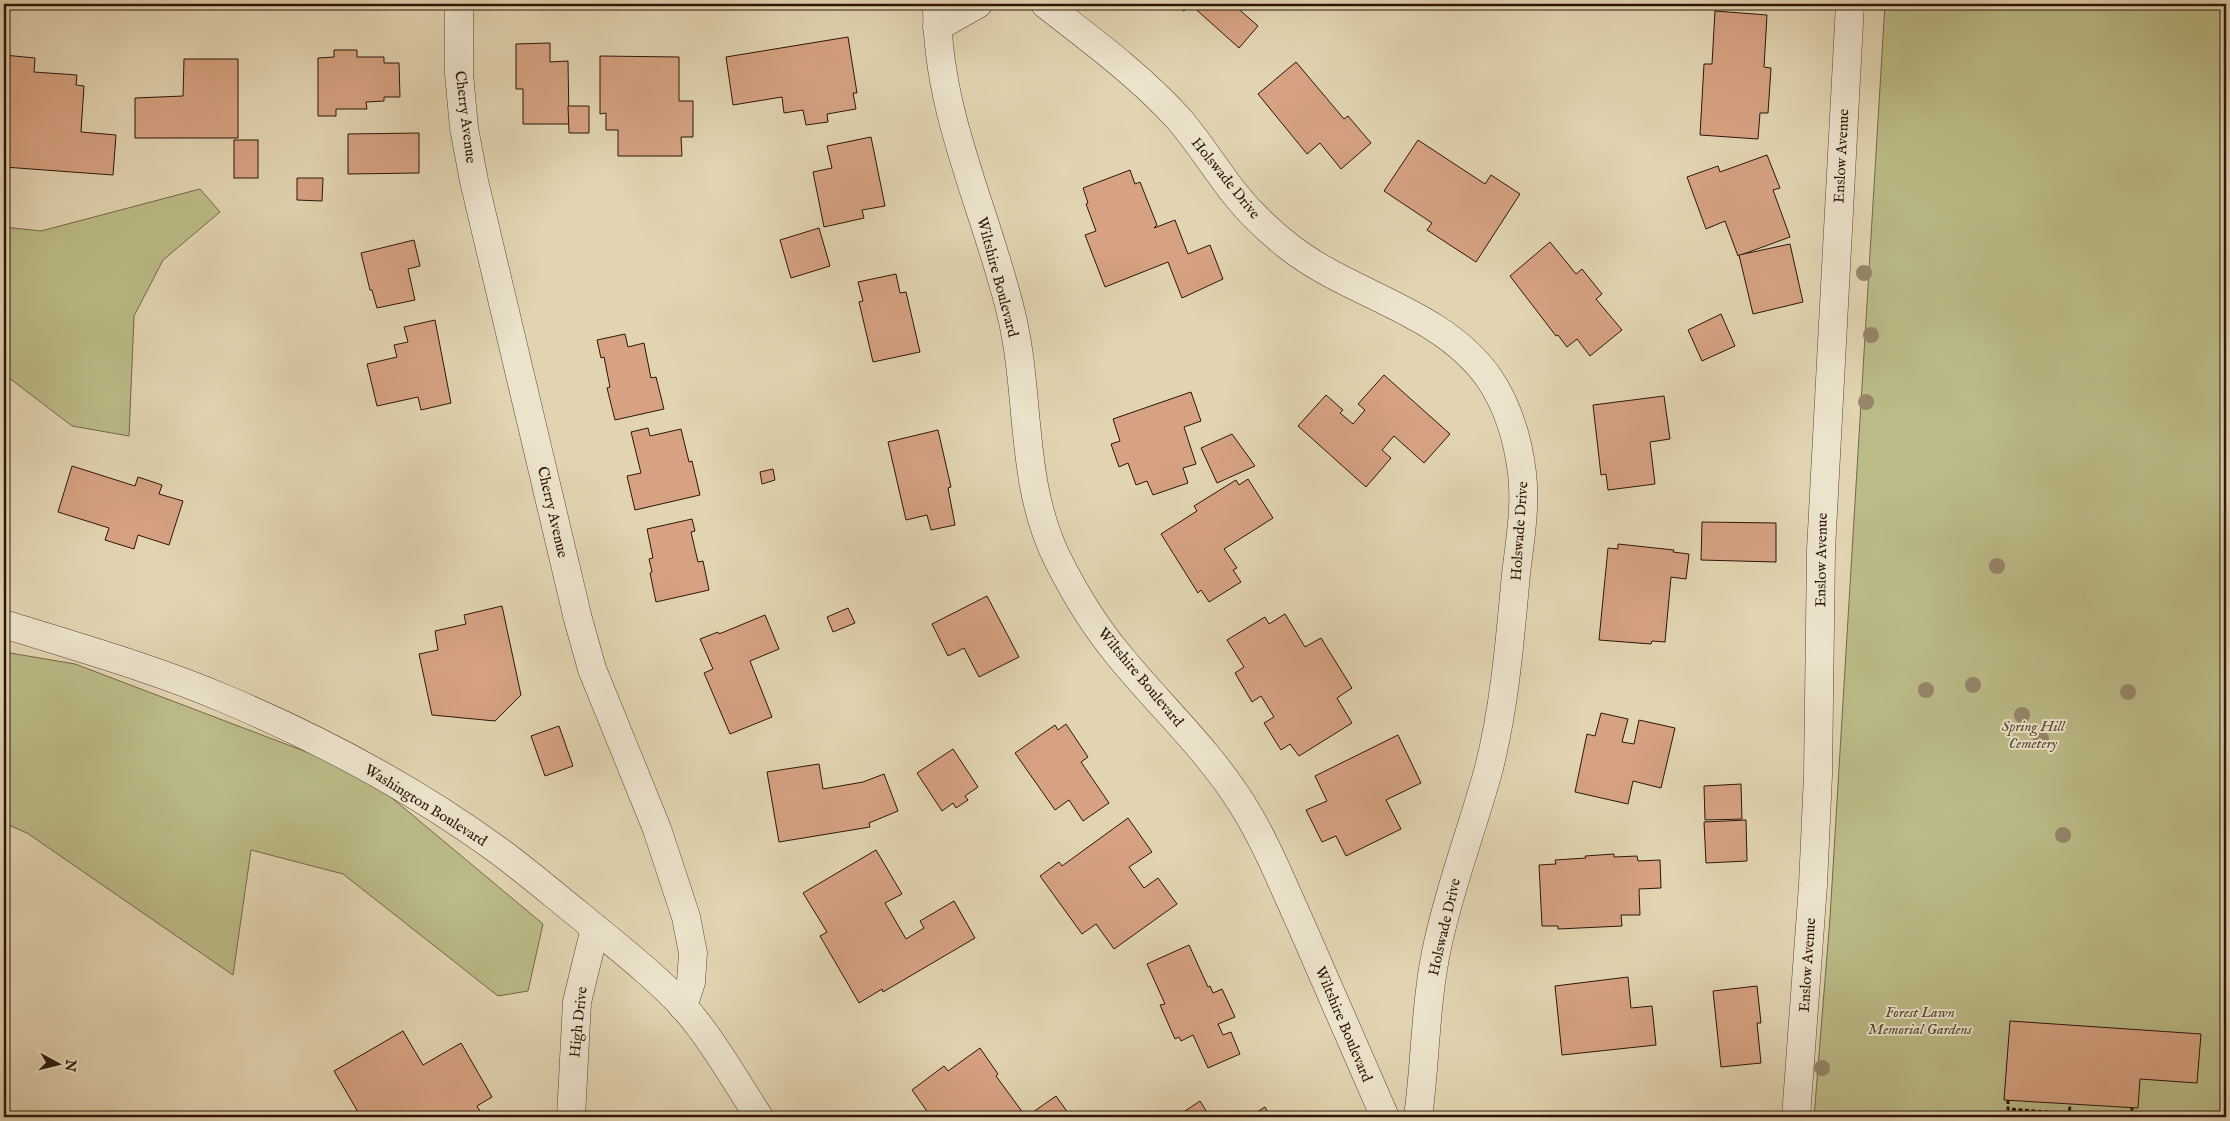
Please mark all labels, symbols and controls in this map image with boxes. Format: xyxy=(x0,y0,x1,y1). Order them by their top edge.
street label: Cherry Avenue xyxy=(450,70,481,165)
street label: Enslow Avenue xyxy=(1830,108,1853,204)
street label: Holswade Drive xyxy=(1187,134,1264,223)
street label: Wiltshire Boulevard xyxy=(972,215,1023,340)
street label: Cherry Avenue xyxy=(533,465,572,560)
street label: Holswade Drive xyxy=(1507,481,1532,581)
street label: Enslow Avenue xyxy=(1811,512,1832,607)
street label: Wiltshire Boulevard xyxy=(1094,624,1188,732)
park label: Spring Hill Cemetery xyxy=(2001,717,2066,753)
street label: Washington Boulevard xyxy=(361,760,491,851)
street label: Holswade Drive xyxy=(1424,876,1465,978)
street label: Enslow Avenue xyxy=(1795,917,1820,1013)
street label: Wiltshire Boulevard xyxy=(1311,964,1377,1086)
street label: High Drive xyxy=(565,986,592,1058)
park label: Forest Lawn Memorial Gardens xyxy=(1868,1003,1973,1039)
north arrow xyxy=(32,1038,82,1088)
text: N xyxy=(60,1057,80,1073)

